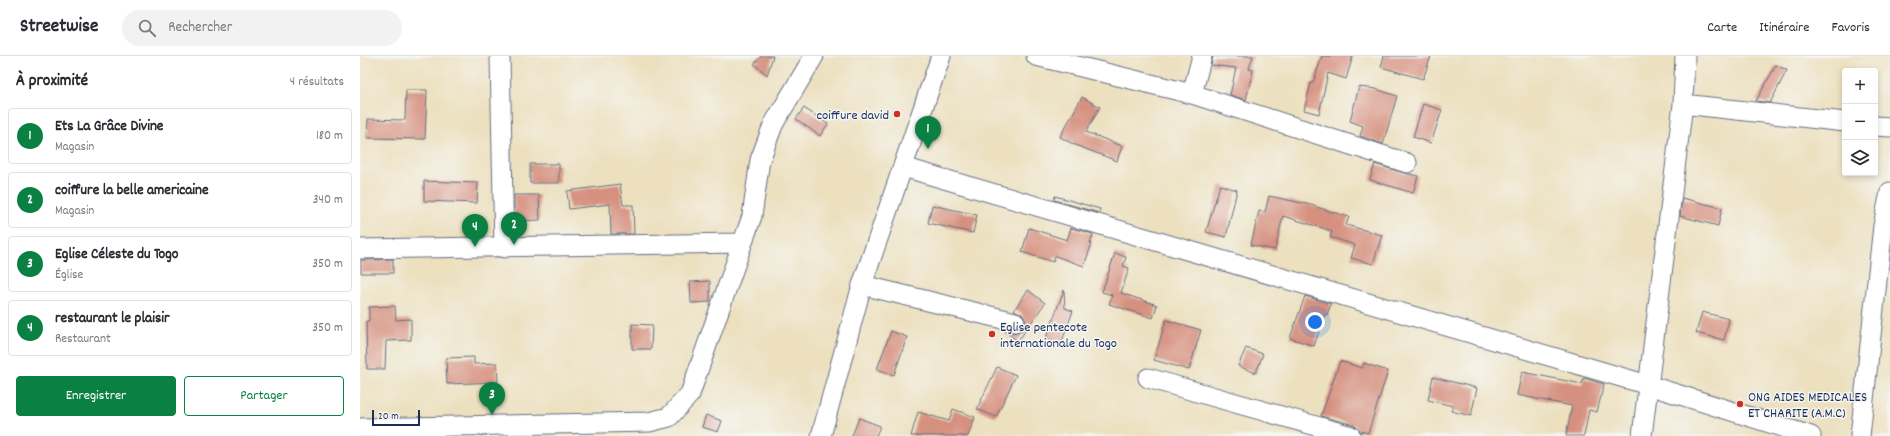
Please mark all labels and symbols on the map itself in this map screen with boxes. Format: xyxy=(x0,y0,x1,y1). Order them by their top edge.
place label: coiffure david xyxy=(816,106,889,126)
marker: coiffure david xyxy=(892,109,902,119)
pin: 1 xyxy=(915,116,941,149)
pin: 2 xyxy=(501,212,527,245)
pin: 4 xyxy=(462,214,488,247)
your location xyxy=(1305,312,1325,332)
place label: Eglise pentecote internationale du Togo xyxy=(1000,318,1117,354)
marker: Eglise pentecote internationale du Togo xyxy=(987,329,997,339)
pin: 3 xyxy=(479,382,505,415)
place label: ONG AIDES MEDICALES ET CHARITE (A.M.C) xyxy=(1748,388,1867,424)
marker: ONG AIDES MEDICALES ET CHARITE (A.M.C) xyxy=(1735,399,1745,409)
scale bar xyxy=(372,408,420,427)

